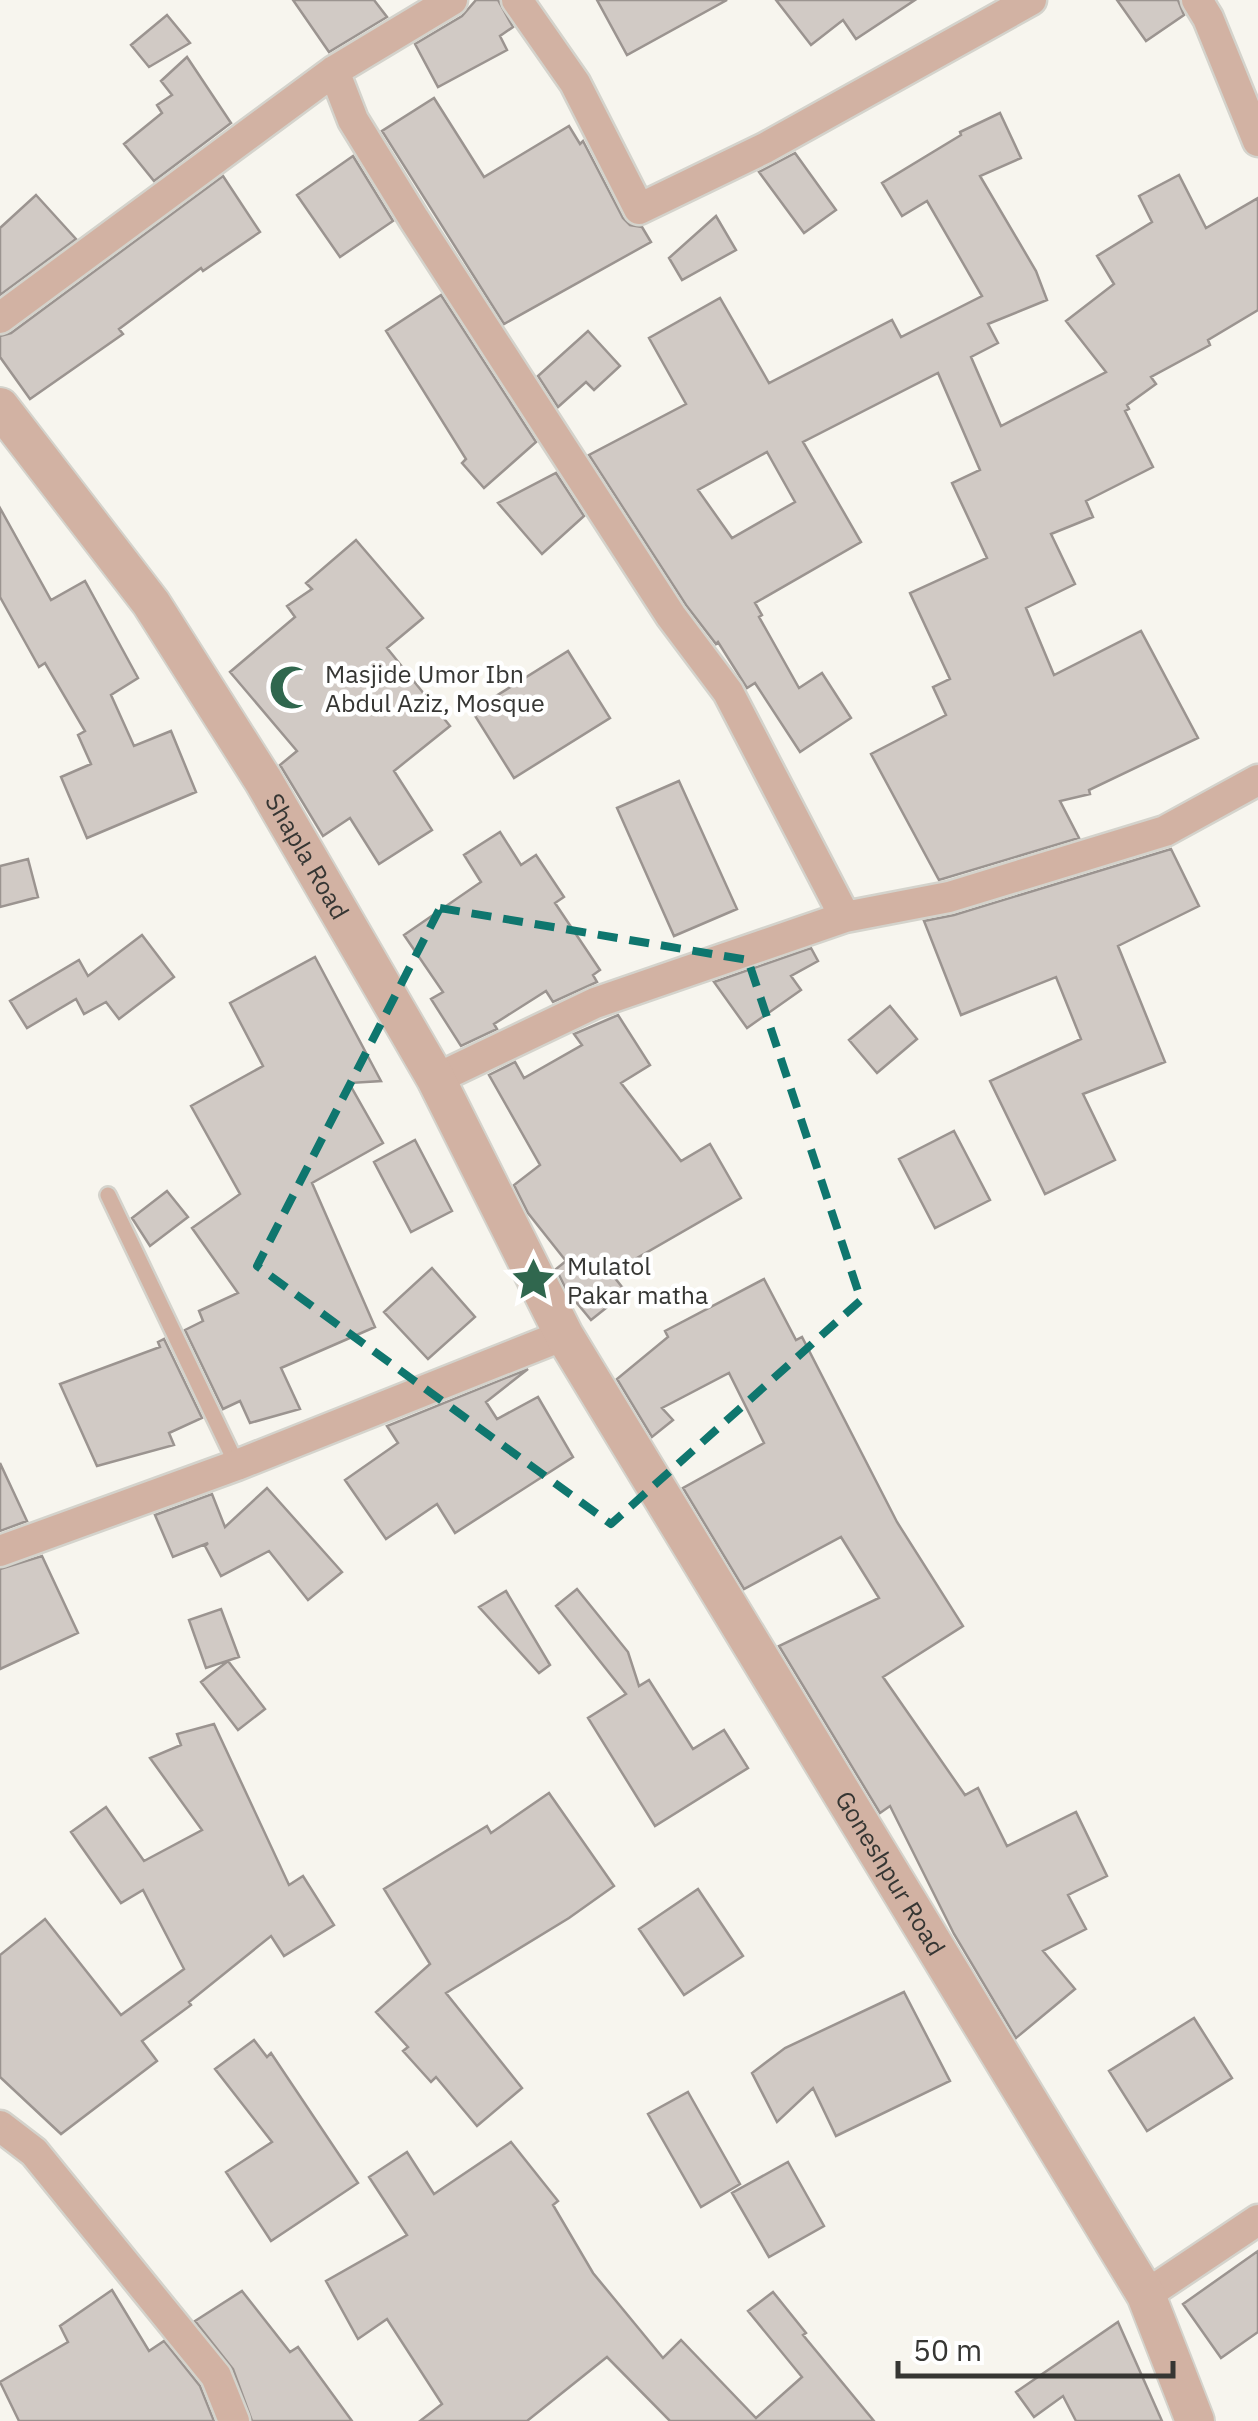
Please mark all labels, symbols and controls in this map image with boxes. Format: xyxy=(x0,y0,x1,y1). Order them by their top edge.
place label: Masjide Umor Ibn Abdul Aziz, Mosque xyxy=(325,657,545,719)
mosque icon: Masjide Umor Ibn Abdul Aziz, Mosque xyxy=(268,664,316,712)
street label: Shapla Road xyxy=(258,787,357,925)
place label: Mulatol Pakar matha xyxy=(567,1249,708,1311)
place icon: Mulatol Pakar matha xyxy=(510,1256,558,1304)
street label: Goneshpur Road xyxy=(828,1784,953,1962)
scale bar xyxy=(898,2316,1173,2378)
text: 50 m xyxy=(913,2330,982,2369)

